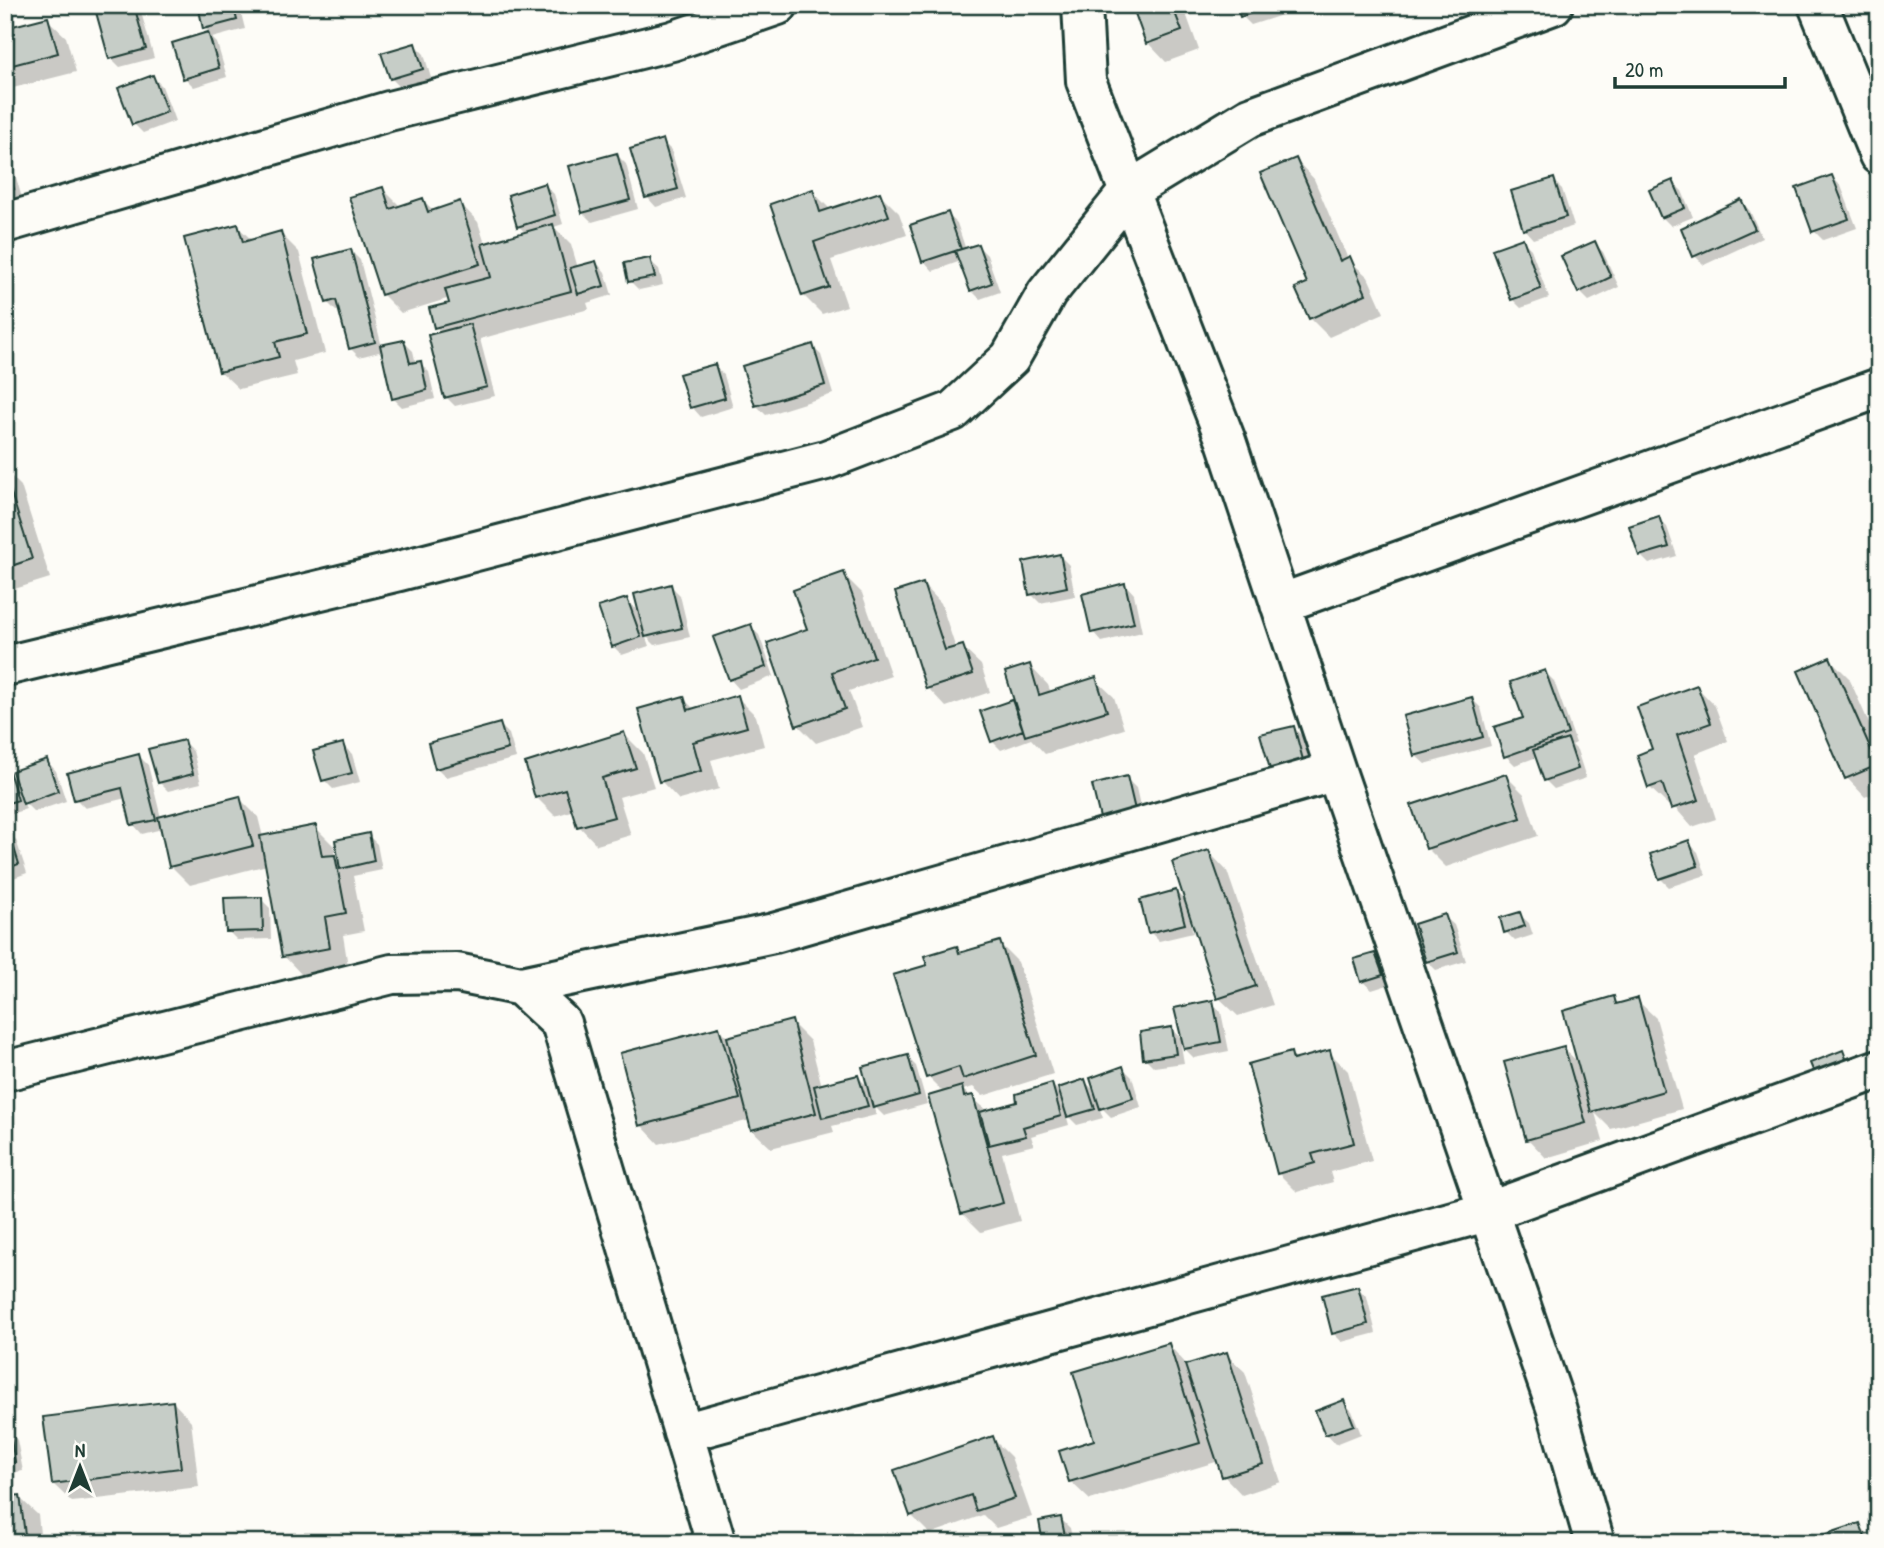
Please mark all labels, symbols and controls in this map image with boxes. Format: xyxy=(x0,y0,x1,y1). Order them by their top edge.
scale bar xyxy=(1615,46,1784,90)
text: 20 m xyxy=(1625,55,1663,84)
north arrow xyxy=(46,1432,116,1502)
text: N xyxy=(75,1437,85,1463)

